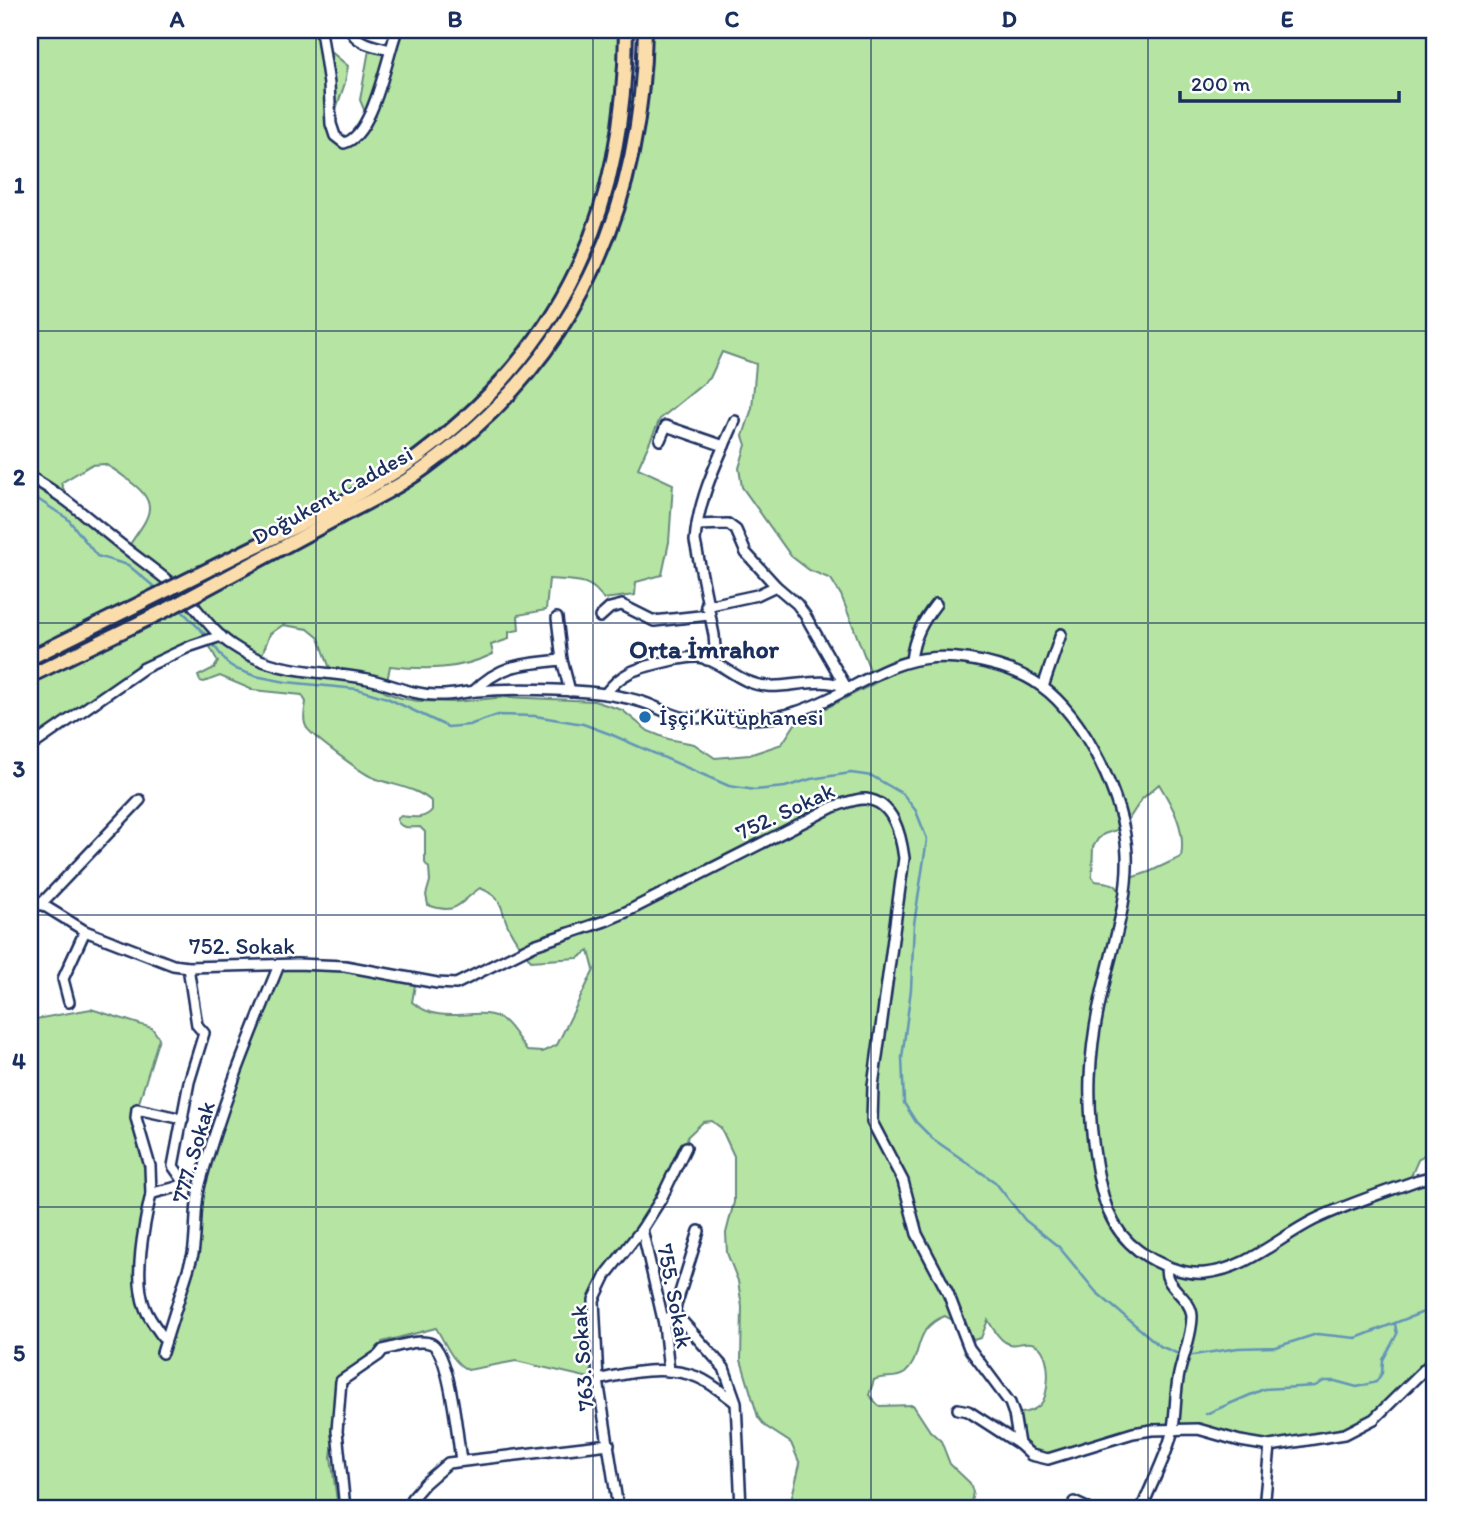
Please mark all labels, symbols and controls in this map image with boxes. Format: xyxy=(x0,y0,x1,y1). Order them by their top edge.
text: A xyxy=(169,5,185,33)
text: B xyxy=(448,5,463,33)
text: C xyxy=(725,5,740,33)
text: D xyxy=(1001,5,1017,33)
text: E xyxy=(1281,5,1294,33)
scale bar xyxy=(1180,60,1399,104)
text: 200 m xyxy=(1191,71,1251,96)
text: 1 xyxy=(14,171,25,199)
street label: Doğukent Caddesi xyxy=(247,439,417,551)
text: 2 xyxy=(13,463,26,491)
district label: Orta İmrahor xyxy=(629,633,780,665)
place label: İşçi Kütüphanesi xyxy=(659,703,824,731)
marker: İşçi Kütüphanesi xyxy=(637,709,653,725)
text: 3 xyxy=(13,755,26,783)
street label: 752. Sokak xyxy=(731,776,839,846)
street label: 752. Sokak xyxy=(189,932,295,960)
text: 4 xyxy=(12,1047,26,1075)
street label: 777. Sokak xyxy=(165,1098,221,1206)
street label: 755. Sokak xyxy=(651,1241,699,1351)
street label: 763. Sokak xyxy=(564,1304,600,1412)
text: 5 xyxy=(13,1339,25,1367)

